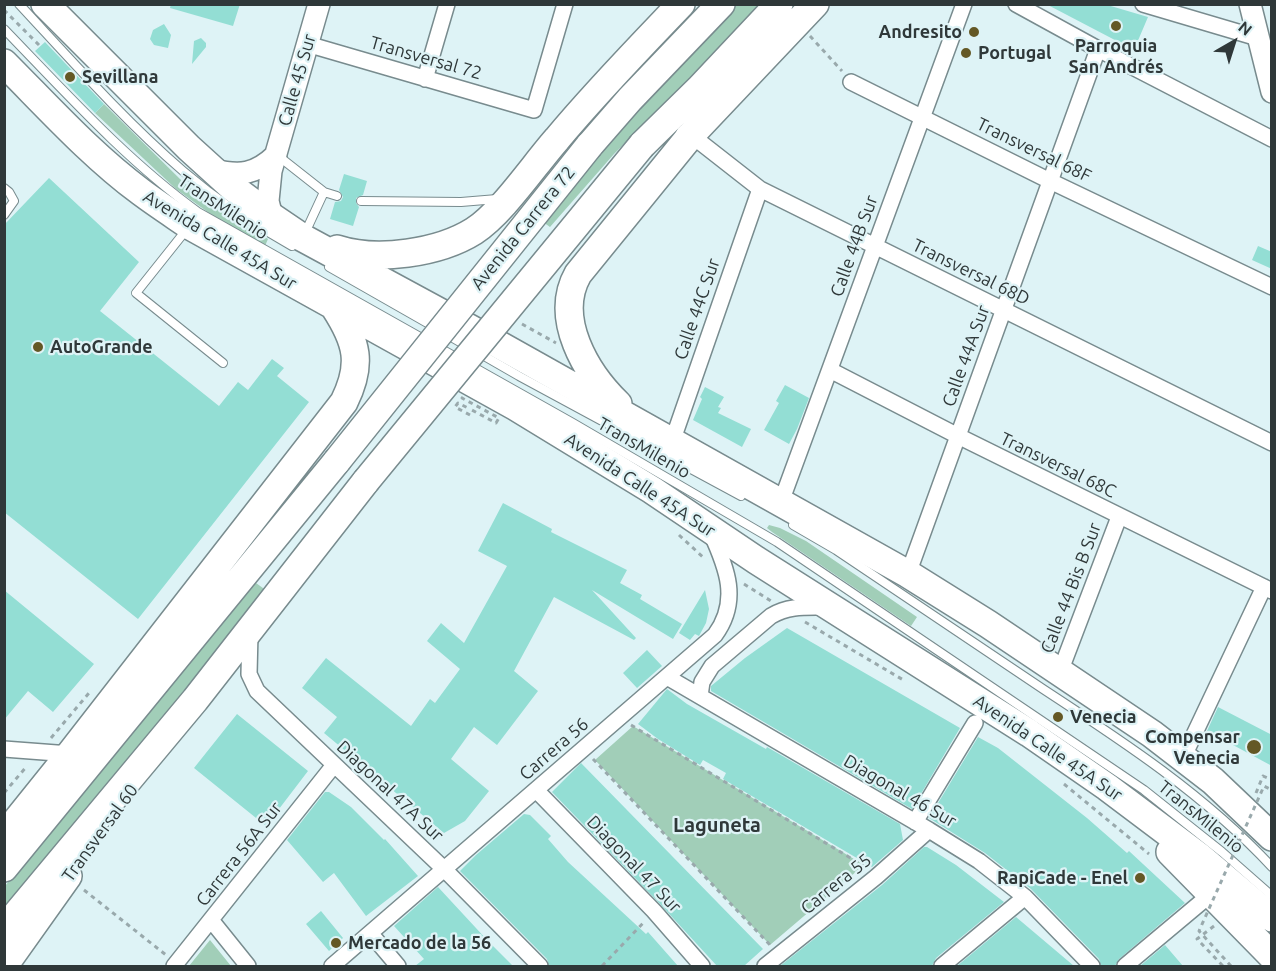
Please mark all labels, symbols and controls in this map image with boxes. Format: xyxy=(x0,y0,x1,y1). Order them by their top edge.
north arrow xyxy=(1204,12,1264,72)
text: N xyxy=(1235,17,1256,39)
marker: Parroquia San Andrés xyxy=(1109,19,1123,33)
place label: Andresito xyxy=(879,21,962,43)
marker: Andresito xyxy=(967,25,981,39)
street label: Calle 45 Sur xyxy=(274,31,320,129)
street label: Transversal 72 xyxy=(368,32,484,84)
place label: Parroquia San Andrés xyxy=(1068,35,1164,78)
place label: Portugal xyxy=(978,42,1051,64)
marker: Portugal xyxy=(959,46,973,60)
place label: Sevillana xyxy=(82,66,158,88)
marker: Sevillana xyxy=(63,70,77,84)
street label: Transversal 68F xyxy=(973,113,1095,187)
street label: Avenida Carrera 72 xyxy=(466,162,580,294)
street label: TransMilenio xyxy=(174,170,272,244)
street label: Avenida Calle 45A Sur xyxy=(139,186,301,294)
street label: Calle 44B Sur xyxy=(826,192,882,300)
street label: Transversal 68D xyxy=(909,234,1033,310)
street label: Calle 44C Sur xyxy=(670,255,724,363)
street label: Calle 44A Sur xyxy=(938,302,994,410)
place label: AutoGrande xyxy=(50,336,153,358)
marker: AutoGrande xyxy=(31,340,45,354)
street label: TransMilenio xyxy=(594,413,694,483)
street label: Avenida Calle 45A Sur xyxy=(561,428,719,542)
street label: Transversal 68C xyxy=(997,428,1119,502)
street label: Calle 44 Bis B Sur xyxy=(1036,520,1106,656)
street label: Avenida Calle 45A Sur xyxy=(969,690,1127,806)
place label: Venecia xyxy=(1070,706,1137,728)
marker: Venecia xyxy=(1051,710,1065,724)
street label: Carrera 56 xyxy=(515,713,593,785)
place label: Compensar Venecia xyxy=(1145,726,1240,768)
street label: Diagonal 47A Sur xyxy=(332,736,448,846)
marker: Compensar Venecia xyxy=(1245,738,1263,756)
street label: Diagonal 46 Sur xyxy=(840,750,960,832)
street label: TransMilenio xyxy=(1154,776,1248,858)
street label: Transversal 60 xyxy=(57,780,143,886)
street label: Carrera 56A Sur xyxy=(191,797,287,911)
street label: Diagonal 47 Sur xyxy=(582,811,686,917)
district label: Laguneta xyxy=(673,813,761,837)
street label: Carrera 55 xyxy=(796,849,876,919)
place label: RapiCade - Enel xyxy=(997,867,1128,889)
marker: RapiCade - Enel xyxy=(1133,871,1147,885)
place label: Mercado de la 56 xyxy=(348,932,491,954)
marker: Mercado de la 56 xyxy=(329,936,343,950)

